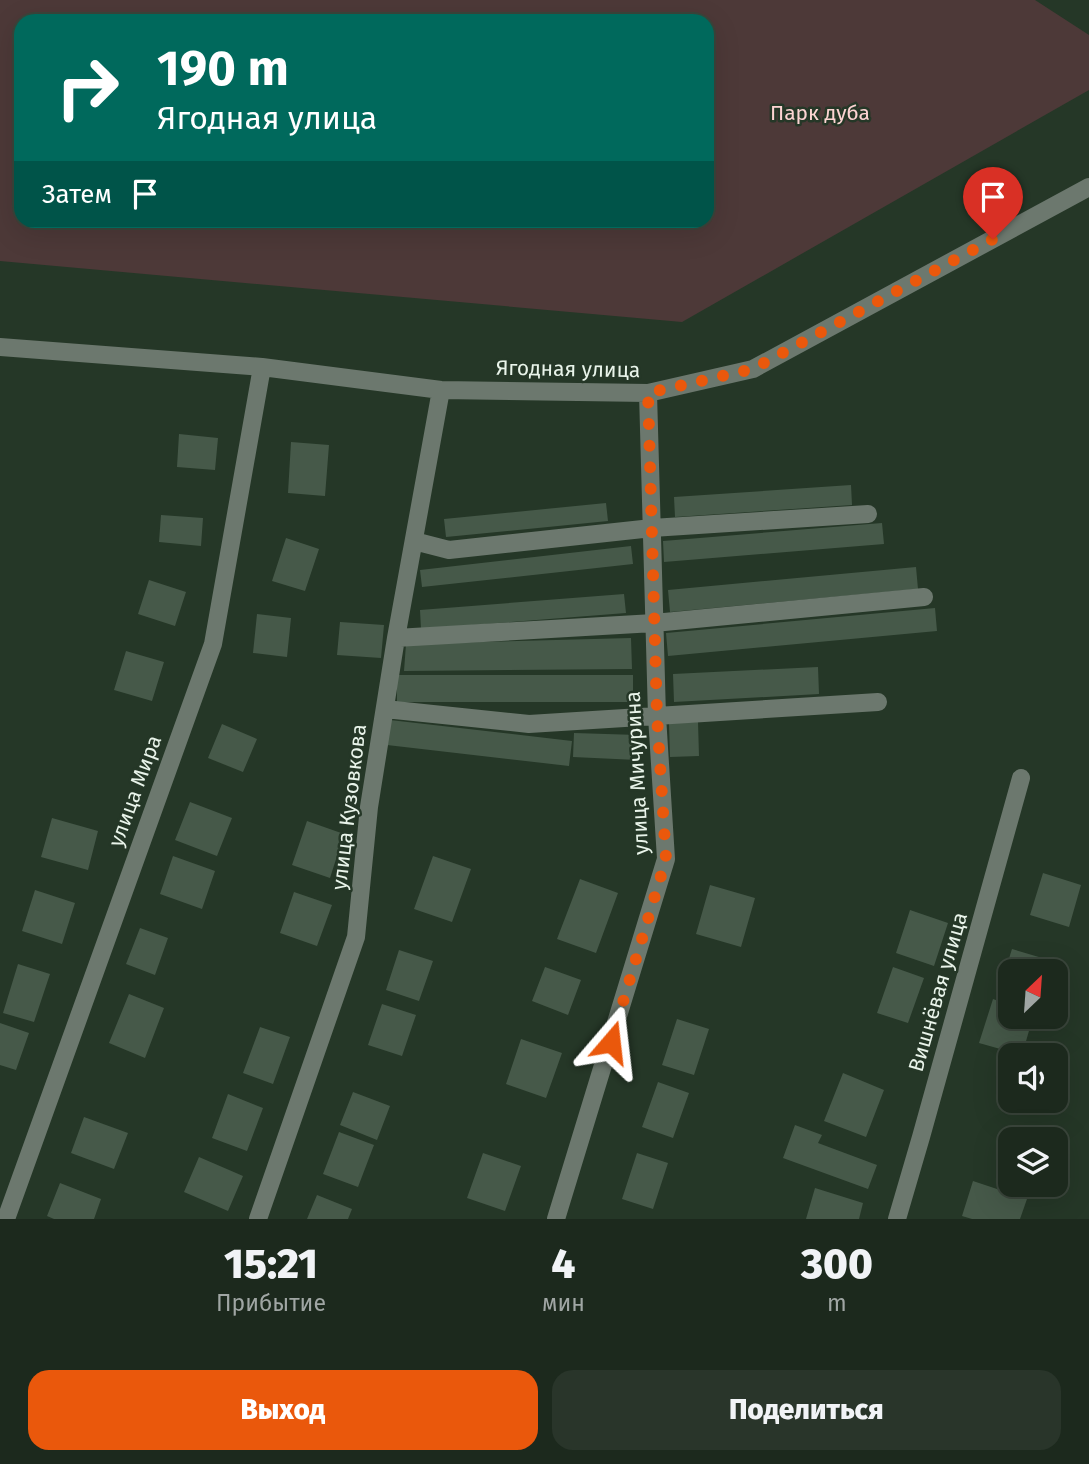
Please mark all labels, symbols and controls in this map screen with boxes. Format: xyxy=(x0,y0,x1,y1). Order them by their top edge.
text: 190 m xyxy=(157,39,289,98)
icon: right xyxy=(42,42,133,133)
text: Ягодная улица xyxy=(157,99,377,137)
park label: Парк дуба xyxy=(770,100,870,126)
pin xyxy=(963,167,1023,239)
icon: arrive xyxy=(126,175,164,213)
icon: arrive xyxy=(974,178,1012,216)
text: Затем xyxy=(42,179,112,210)
street label: Ягодная улица xyxy=(496,355,640,383)
street label: улица Мичурина xyxy=(620,690,654,856)
street label: улица Кузовкова xyxy=(326,723,372,891)
street label: улица Мира xyxy=(103,732,167,850)
street label: Вишнёвая улица xyxy=(903,909,973,1075)
north arrow xyxy=(998,959,1068,1029)
map controls xyxy=(998,959,1068,1197)
position arrow xyxy=(574,1005,648,1079)
button: sound xyxy=(998,1043,1068,1113)
button: layers xyxy=(998,1127,1068,1197)
text: 15:21 xyxy=(224,1239,318,1289)
text: 4 xyxy=(551,1239,576,1289)
text: 300 xyxy=(801,1239,873,1289)
text: Прибытие xyxy=(216,1289,326,1317)
text: мин xyxy=(542,1289,585,1317)
text: m xyxy=(827,1289,847,1317)
button: Выход xyxy=(28,1370,538,1450)
button: Поделиться xyxy=(552,1370,1061,1450)

